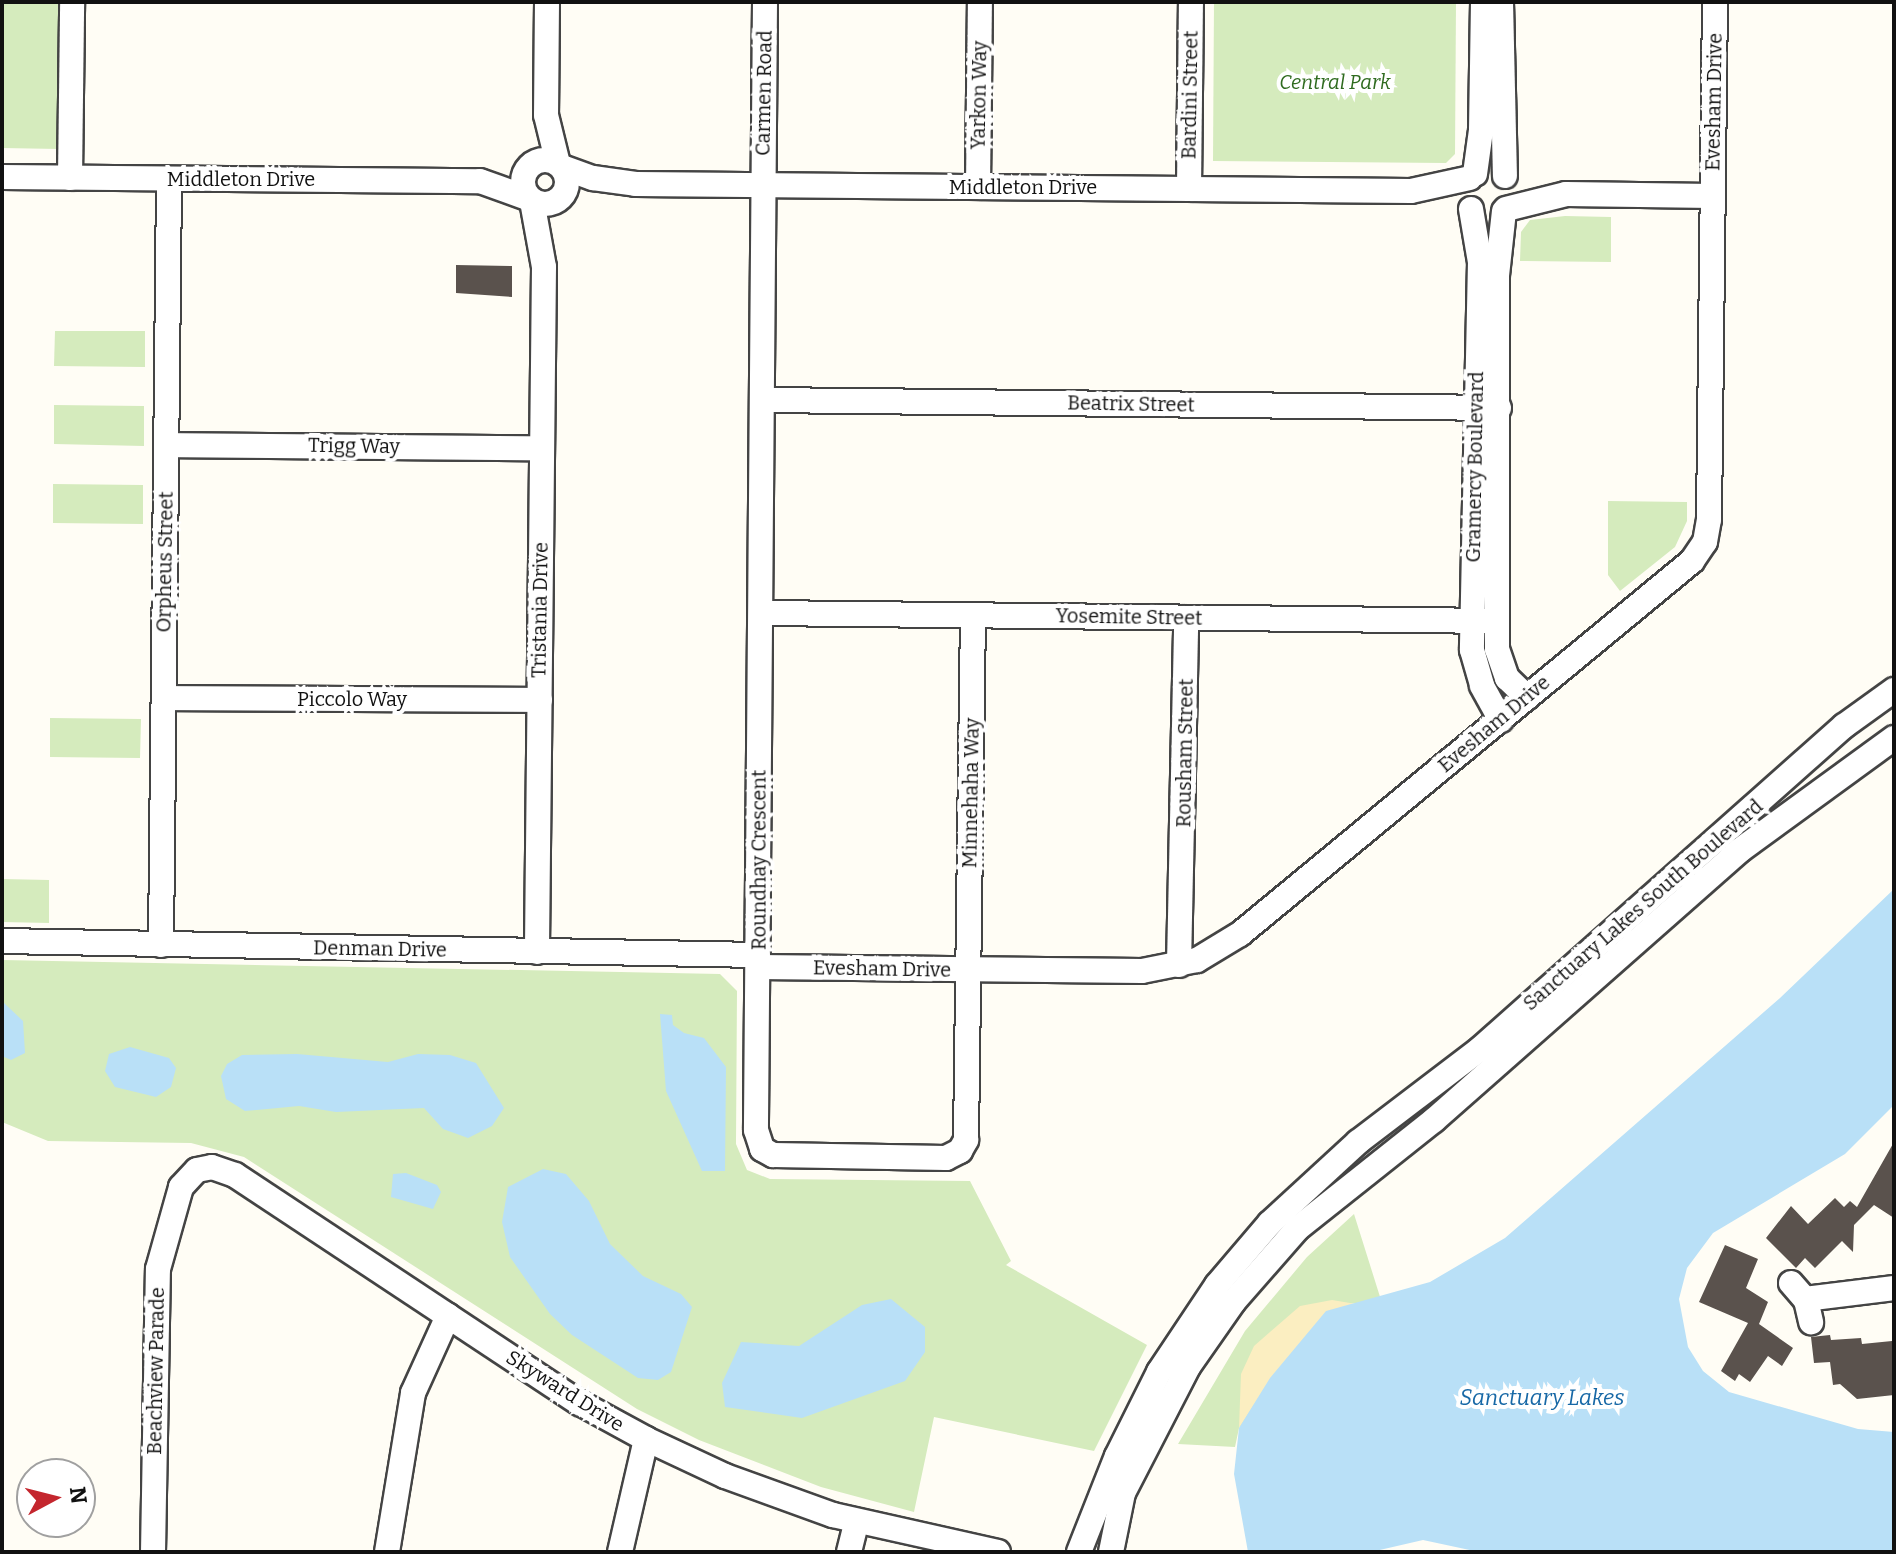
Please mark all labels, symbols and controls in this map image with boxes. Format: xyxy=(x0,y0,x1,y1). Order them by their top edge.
street label: Carmen Road xyxy=(751,30,777,156)
street label: Bardini Street xyxy=(1177,30,1203,160)
street label: Evesham Drive xyxy=(1701,33,1727,171)
street label: Yarkon Way xyxy=(966,40,992,150)
park label: Central Park xyxy=(1279,70,1391,94)
street label: Middleton Drive xyxy=(167,167,315,191)
street label: Middleton Drive xyxy=(949,175,1097,199)
street label: Gramercy Boulevard xyxy=(1461,371,1489,563)
street label: Beatrix Street xyxy=(1067,391,1195,417)
street label: Trigg Way xyxy=(308,433,400,459)
street label: Orpheus Street xyxy=(152,491,178,633)
street label: Tristania Drive xyxy=(527,542,553,678)
street label: Yosemite Street xyxy=(1055,604,1203,630)
street label: Evesham Drive xyxy=(1433,670,1555,778)
street label: Rousham Street xyxy=(1172,678,1198,828)
street label: Piccolo Way xyxy=(297,687,407,711)
street label: Minnehaha Way xyxy=(958,718,984,868)
street label: Roundhay Crescent xyxy=(747,770,771,950)
street label: Sanctuary Lakes South Boulevard xyxy=(1518,794,1768,1016)
street label: Denman Drive xyxy=(313,936,447,962)
street label: Evesham Drive xyxy=(813,956,951,982)
street label: Beachview Parade xyxy=(143,1287,169,1455)
street label: Skyward Drive xyxy=(502,1345,628,1437)
water label: Sanctuary Lakes xyxy=(1459,1385,1625,1411)
north arrow xyxy=(16,1458,96,1538)
text: N xyxy=(64,1485,93,1505)

